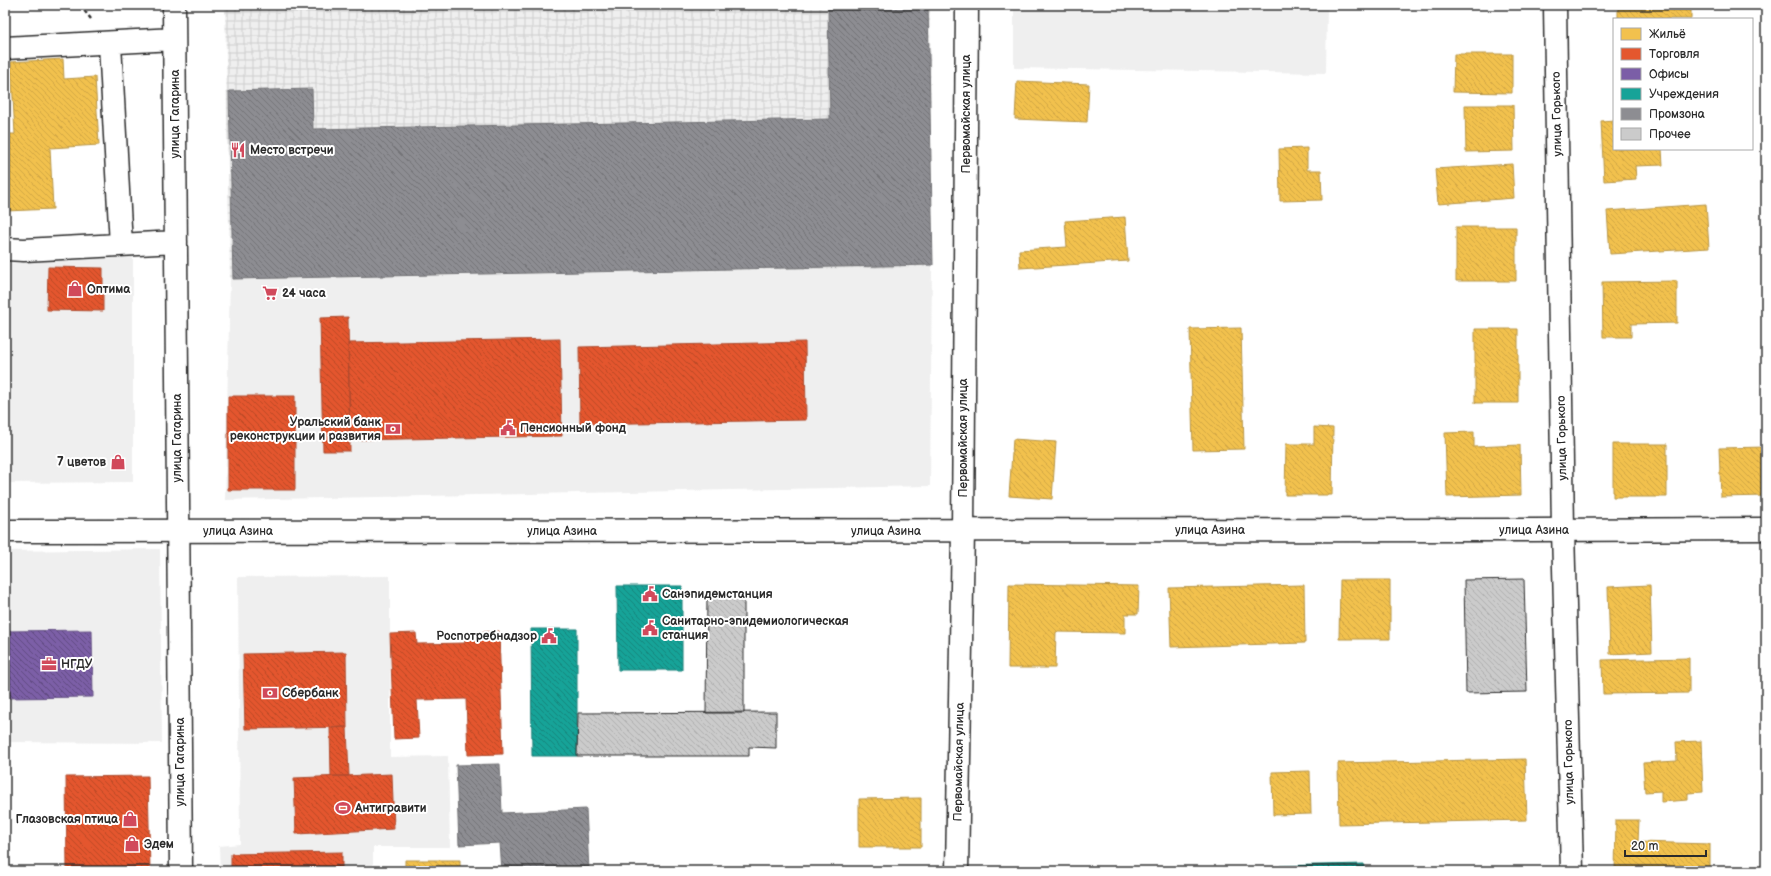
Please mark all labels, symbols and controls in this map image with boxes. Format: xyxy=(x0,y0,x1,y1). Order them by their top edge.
legend xyxy=(1613,18,1753,150)
text: Жильё xyxy=(1649,27,1686,42)
text: Торговля xyxy=(1649,47,1700,62)
street label: Первомайская улица xyxy=(959,54,974,174)
text: Офисы xyxy=(1649,67,1689,82)
street label: улица Гагарина xyxy=(168,70,183,159)
street label: улица Горького xyxy=(1549,71,1565,157)
text: Учреждения xyxy=(1649,87,1719,102)
text: Промзона xyxy=(1649,107,1705,122)
text: Прочее xyxy=(1649,127,1691,142)
restaurant icon: Место встречи xyxy=(229,141,247,159)
place label: Место встречи xyxy=(250,143,334,158)
shop icon: Оптима xyxy=(66,280,84,298)
place label: Оптима xyxy=(87,282,131,297)
supermarket icon: 24 часа xyxy=(261,284,279,302)
place label: 24 часа xyxy=(282,286,327,301)
street label: Первомайская улица xyxy=(956,378,971,498)
street label: улица Гагарина xyxy=(170,394,185,483)
street label: улица Горького xyxy=(1554,395,1570,481)
place label: Уральский банк реконструкции и развития xyxy=(230,415,381,444)
public building icon: Пенсионный фонд xyxy=(499,419,517,437)
bank icon: Уральский банк реконструкции и развития xyxy=(384,420,402,438)
place label: Пенсионный фонд xyxy=(520,421,627,436)
shop icon: 7 цветов xyxy=(109,453,127,471)
place label: 7 цветов xyxy=(57,455,106,470)
street label: улица Азина xyxy=(1175,523,1245,538)
street label: улица Азина xyxy=(1499,523,1569,538)
street label: улица Азина xyxy=(203,524,273,539)
street label: улица Азина xyxy=(527,524,597,539)
street label: улица Азина xyxy=(851,524,921,539)
public building icon: Санэпидемстанция xyxy=(641,585,659,603)
place label: Санэпидемстанция xyxy=(662,587,773,602)
place label: Санитарно-эпидемиологическая станция xyxy=(662,614,849,643)
public building icon: Санитарно-эпидемиологическая станция xyxy=(641,619,659,637)
public building icon: Роспотребнадзор xyxy=(540,627,558,645)
place label: Роспотребнадзор xyxy=(436,629,537,644)
office icon: НГДУ xyxy=(40,655,58,673)
place label: НГДУ xyxy=(61,657,93,672)
bank icon: Сбербанк xyxy=(261,684,279,702)
place label: Сбербанк xyxy=(282,686,339,701)
street label: Первомайская улица xyxy=(950,702,968,822)
street label: улица Гагарина xyxy=(173,718,188,807)
street label: улица Горького xyxy=(1561,719,1577,805)
sports icon: Антигравити xyxy=(334,799,352,817)
place label: Антигравити xyxy=(354,801,427,816)
shop icon: Глазовская птица xyxy=(121,810,139,828)
place label: Глазовская птица xyxy=(15,812,119,827)
scale bar xyxy=(1625,832,1706,858)
shop icon: Эдем xyxy=(123,835,141,853)
place label: Эдем xyxy=(144,837,174,852)
text: 20 m xyxy=(1631,839,1658,854)

